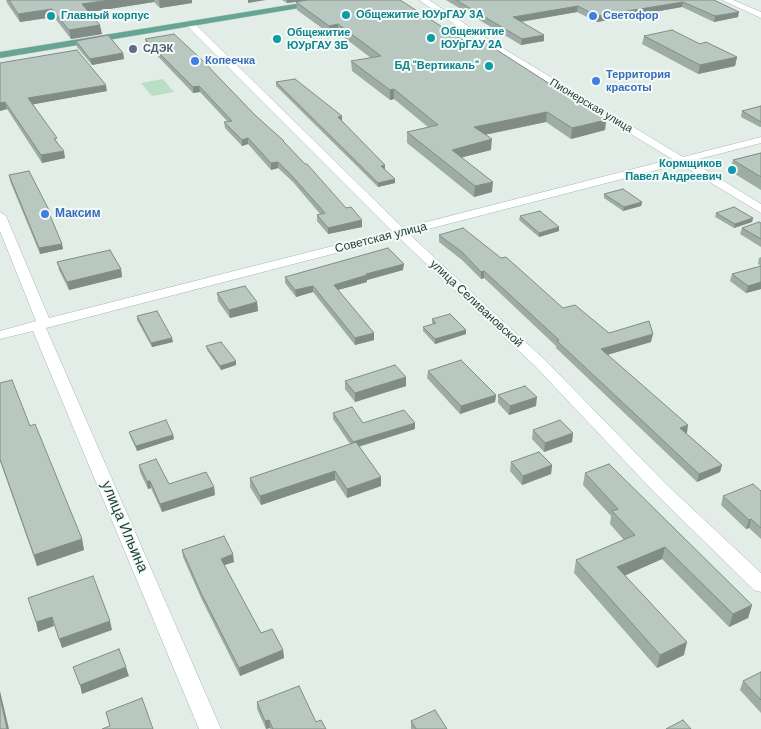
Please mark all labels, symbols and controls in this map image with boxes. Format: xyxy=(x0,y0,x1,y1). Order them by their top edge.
place label: Общежитие ЮУрГАУ 3А xyxy=(356,8,484,22)
place label: Главный корпус xyxy=(61,9,149,23)
marker: Общежитие ЮУрГАУ 3А xyxy=(340,9,352,21)
place label: Светофор xyxy=(603,9,658,23)
marker: Главный корпус xyxy=(45,10,57,22)
marker: Светофор xyxy=(587,10,599,22)
place label: Общежитие ЮУрГАУ 2А xyxy=(441,25,504,51)
place label: Общежитие ЮУрГАУ 3Б xyxy=(287,26,350,52)
marker: Общежитие ЮУрГАУ 2А xyxy=(425,32,437,44)
marker: Общежитие ЮУрГАУ 3Б xyxy=(271,33,283,45)
place label: СДЭК xyxy=(143,42,173,56)
marker: СДЭК xyxy=(127,43,139,55)
place label: Копеечка xyxy=(205,54,255,68)
marker: Копеечка xyxy=(189,55,201,67)
place label: БД "Вертикаль" xyxy=(394,59,479,73)
marker: БД "Вертикаль" xyxy=(483,60,495,72)
place label: Территория красоты xyxy=(606,68,670,94)
marker: Территория красоты xyxy=(590,75,602,87)
street label: Пионерская улица xyxy=(547,76,635,136)
place label: Кормщиков Павел Андреевич xyxy=(625,157,722,183)
marker: Кормщиков Павел Андреевич xyxy=(726,164,738,176)
place label: Максим xyxy=(55,207,101,221)
marker: Максим xyxy=(39,208,51,220)
street label: Советская улица xyxy=(334,220,428,256)
street label: улица Селивановской xyxy=(426,257,526,351)
street label: улица Ильина xyxy=(97,479,151,575)

